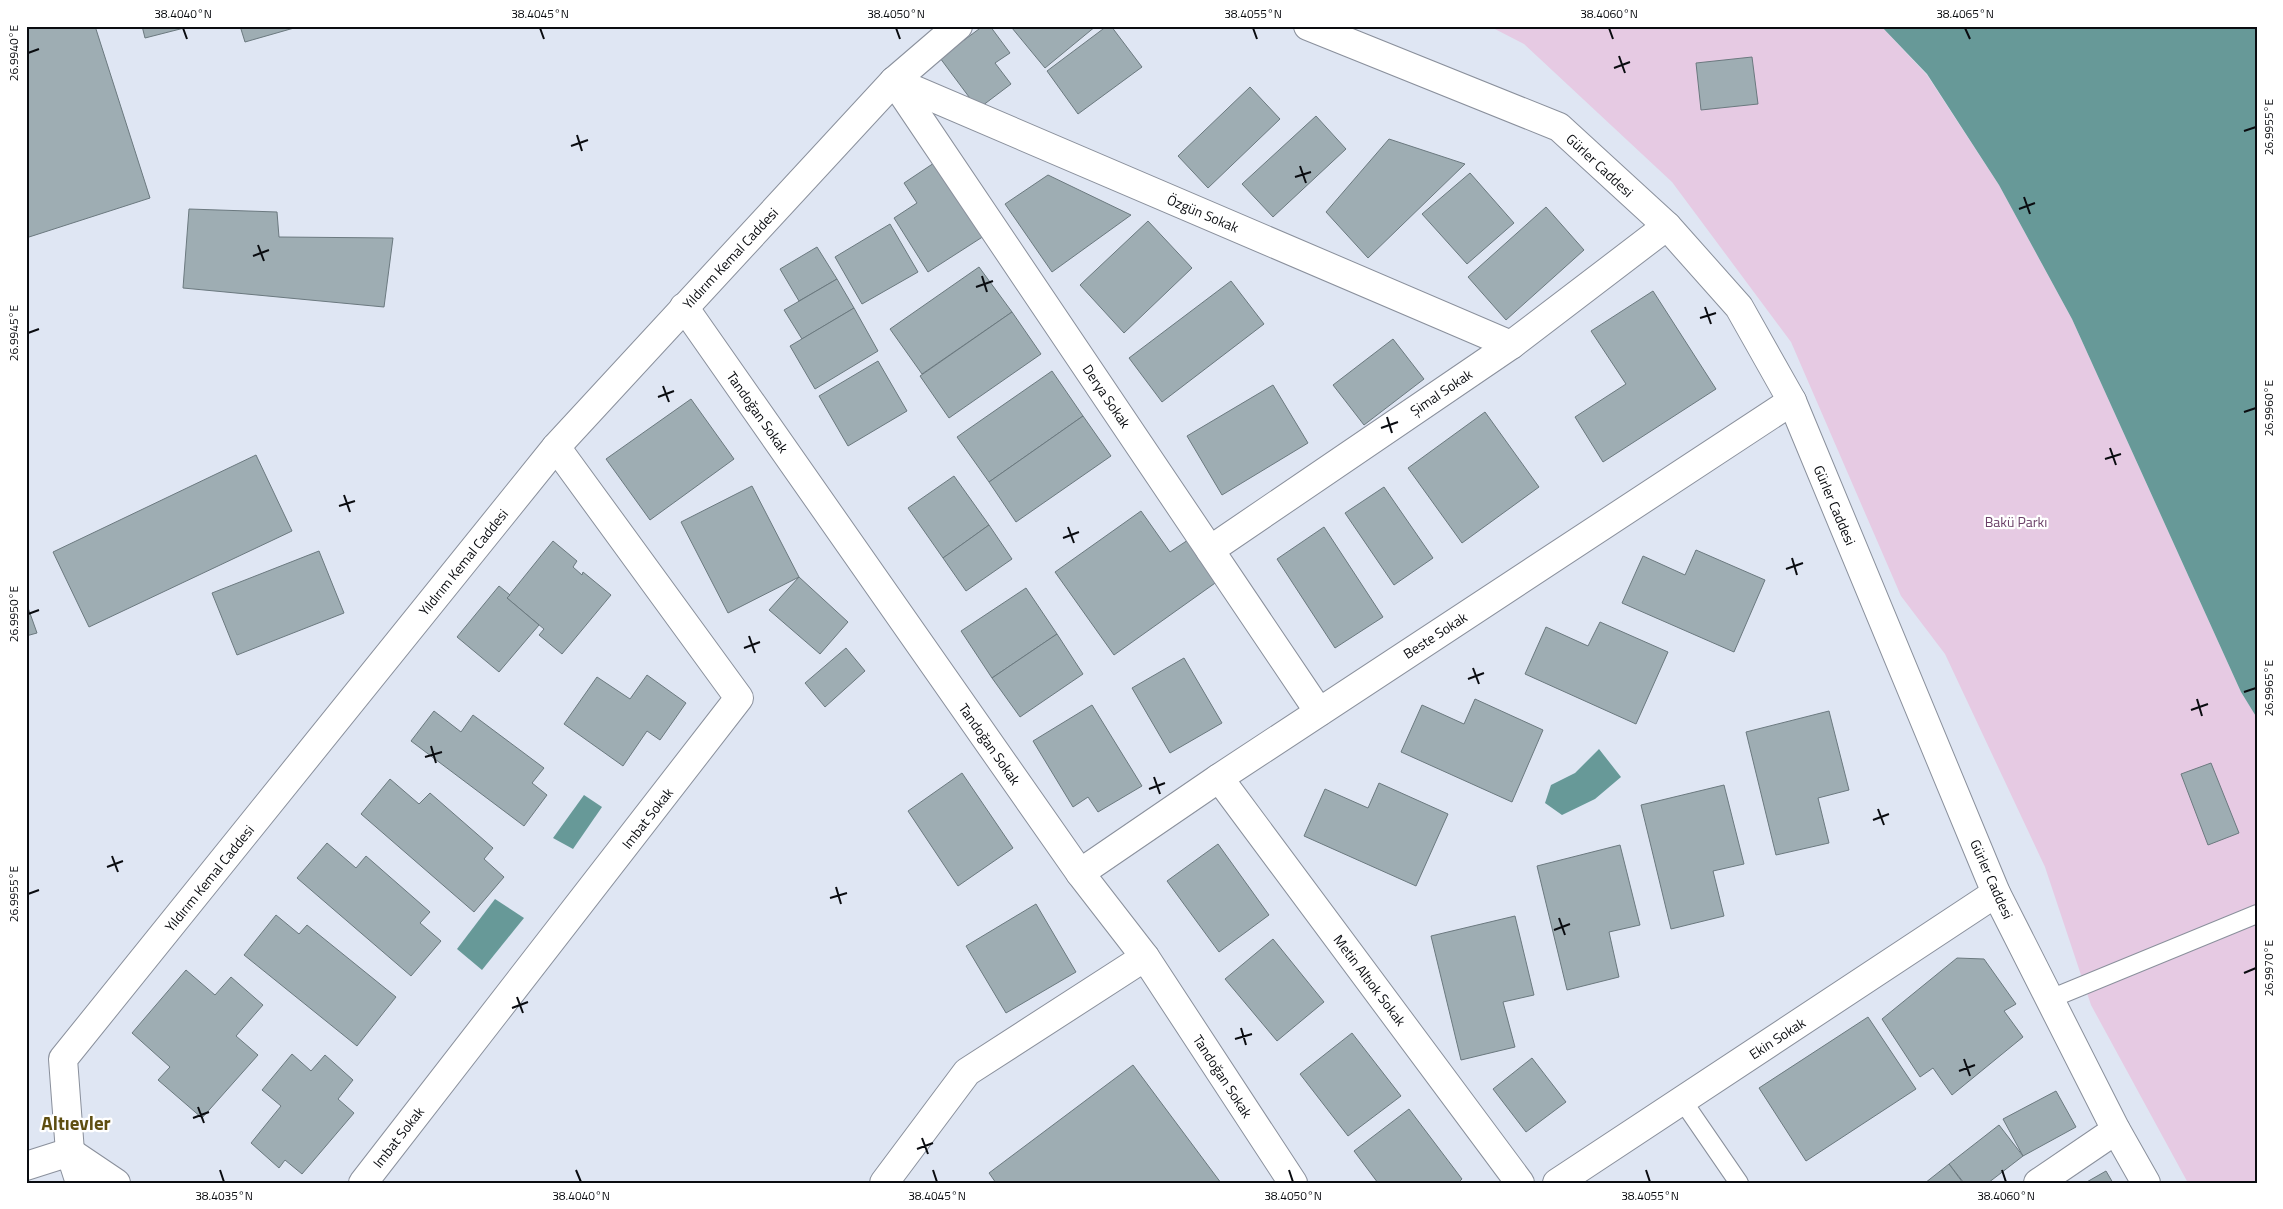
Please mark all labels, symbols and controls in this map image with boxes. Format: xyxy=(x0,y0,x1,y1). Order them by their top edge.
text: 38.4040°N xyxy=(154,4,212,23)
text: 38.4045°N xyxy=(511,4,569,23)
text: 38.4050°N xyxy=(867,4,925,23)
text: 38.4055°N xyxy=(1224,4,1282,23)
text: 38.4060°N xyxy=(1580,4,1638,23)
text: 38.4065°N xyxy=(1936,4,1994,23)
text: 26.9940°E xyxy=(4,25,23,81)
text: 26.9955°E xyxy=(2259,99,2278,155)
street label: Gürler Caddesi xyxy=(1562,128,1638,202)
street label: Özgün Sokak xyxy=(1164,188,1242,238)
street label: Yıldırım Kemal Caddesi xyxy=(677,203,783,313)
text: 26.9945°E xyxy=(4,305,23,361)
street label: Derya Sokak xyxy=(1078,360,1136,432)
street label: Şimal Sokak xyxy=(1406,363,1477,421)
street label: Tandoğan Sokak xyxy=(722,367,794,457)
text: 26.9960°E xyxy=(2259,380,2278,436)
street label: Gürler Caddesi xyxy=(1809,462,1861,548)
street label: Yıldırım Kemal Caddesi xyxy=(413,504,513,620)
park label: Bakü Parkı xyxy=(1985,511,2047,532)
text: 26.9950°E xyxy=(4,586,23,642)
street label: Beste Sokak xyxy=(1399,606,1471,664)
text: 26.9965°E xyxy=(2259,660,2278,716)
street label: Tandoğan Sokak xyxy=(954,699,1026,789)
street label: Imbat Sokak xyxy=(616,783,678,853)
street label: Yıldırım Kemal Caddesi xyxy=(159,820,259,936)
street label: Gürler Caddesi xyxy=(1965,836,2019,922)
text: 26.9955°E xyxy=(4,866,23,922)
street label: Metin Altıok Sokak xyxy=(1329,930,1411,1030)
text: 26.9970°E xyxy=(2259,940,2278,996)
street label: Ekin Sokak xyxy=(1745,1012,1810,1064)
street label: Tandoğan Sokak xyxy=(1188,1030,1258,1122)
street label: Imbat Sokak xyxy=(367,1102,429,1172)
district label: Altıevler xyxy=(41,1108,111,1137)
text: 38.4035°N xyxy=(195,1186,253,1205)
text: 38.4040°N xyxy=(552,1186,610,1205)
text: 38.4045°N xyxy=(908,1186,966,1205)
text: 38.4050°N xyxy=(1264,1186,1322,1205)
text: 38.4055°N xyxy=(1621,1186,1679,1205)
text: 38.4060°N xyxy=(1977,1186,2035,1205)

